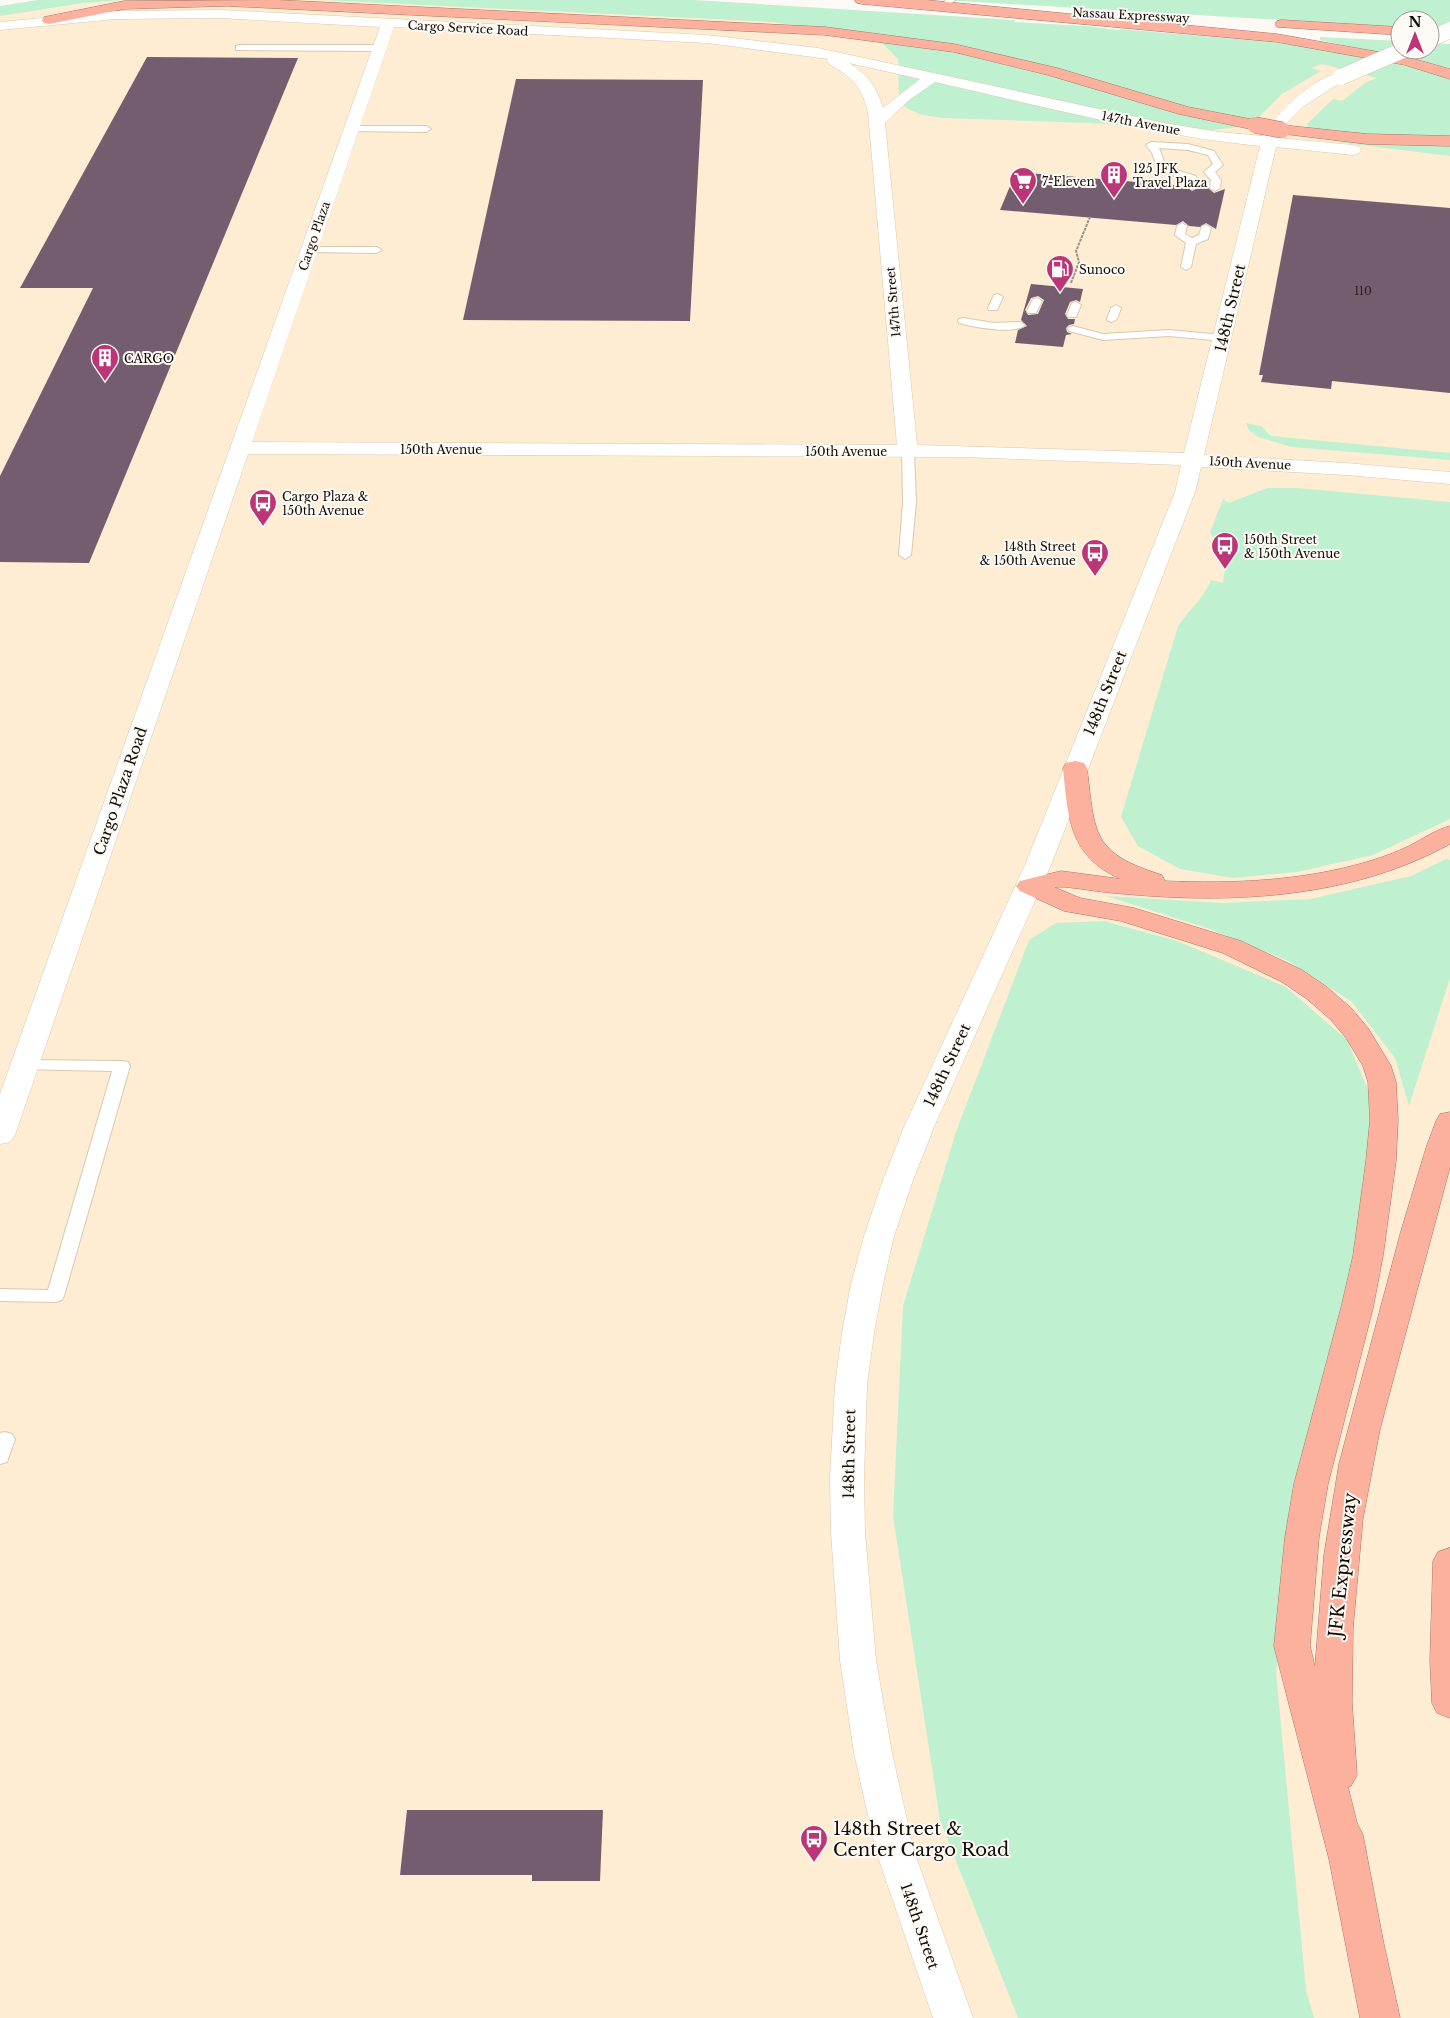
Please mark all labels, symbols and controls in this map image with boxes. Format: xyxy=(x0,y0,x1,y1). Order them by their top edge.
street label: Nassau Expressway xyxy=(1072,4,1190,26)
north arrow xyxy=(1390,10,1440,60)
text: N xyxy=(1408,13,1422,31)
street label: Cargo Service Road xyxy=(407,17,529,39)
street label: 147th Avenue xyxy=(1100,108,1182,138)
building icon: 125 JFK Travel Plaza xyxy=(1099,160,1129,199)
place label: 125 JFK Travel Plaza xyxy=(1133,161,1208,190)
supermarket icon: 7-Eleven xyxy=(1008,166,1038,205)
place label: 7-Eleven xyxy=(1042,174,1095,189)
street label: Cargo Plaza xyxy=(295,199,333,273)
fuel station icon: Sunoco xyxy=(1045,254,1075,293)
place label: Sunoco xyxy=(1079,262,1125,277)
street label: 148th Street xyxy=(1211,262,1249,354)
street label: 147th Street xyxy=(882,266,904,338)
house number: 110 xyxy=(1354,284,1372,298)
building icon: CARGO xyxy=(90,343,120,382)
place label: CARGO xyxy=(124,351,174,366)
street label: 150th Avenue xyxy=(400,442,482,457)
street label: 150th Avenue xyxy=(805,444,887,459)
street label: 150th Avenue xyxy=(1209,453,1292,473)
bus stop icon: Cargo Plaza & 150th Avenue xyxy=(248,488,278,527)
place label: Cargo Plaza & 150th Avenue xyxy=(282,489,369,518)
bus stop icon: 150th Street & 150th Avenue xyxy=(1210,531,1240,570)
place label: 150th Street & 150th Avenue xyxy=(1244,532,1340,561)
bus stop icon: 148th Street & 150th Avenue xyxy=(1080,538,1110,577)
place label: 148th Street & 150th Avenue xyxy=(980,539,1076,568)
street label: 148th Street xyxy=(1079,647,1131,738)
street label: Cargo Plaza Road xyxy=(89,724,151,858)
street label: 148th Street xyxy=(919,1020,975,1110)
street label: 148th Street xyxy=(839,1409,859,1499)
street label: JFK Expressway xyxy=(1324,1491,1362,1640)
place label: 148th Street & Center Cargo Road xyxy=(833,1818,1009,1861)
bus stop icon: 148th Street & Center Cargo Road xyxy=(799,1824,829,1863)
street label: 148th Street xyxy=(896,1880,944,1972)

